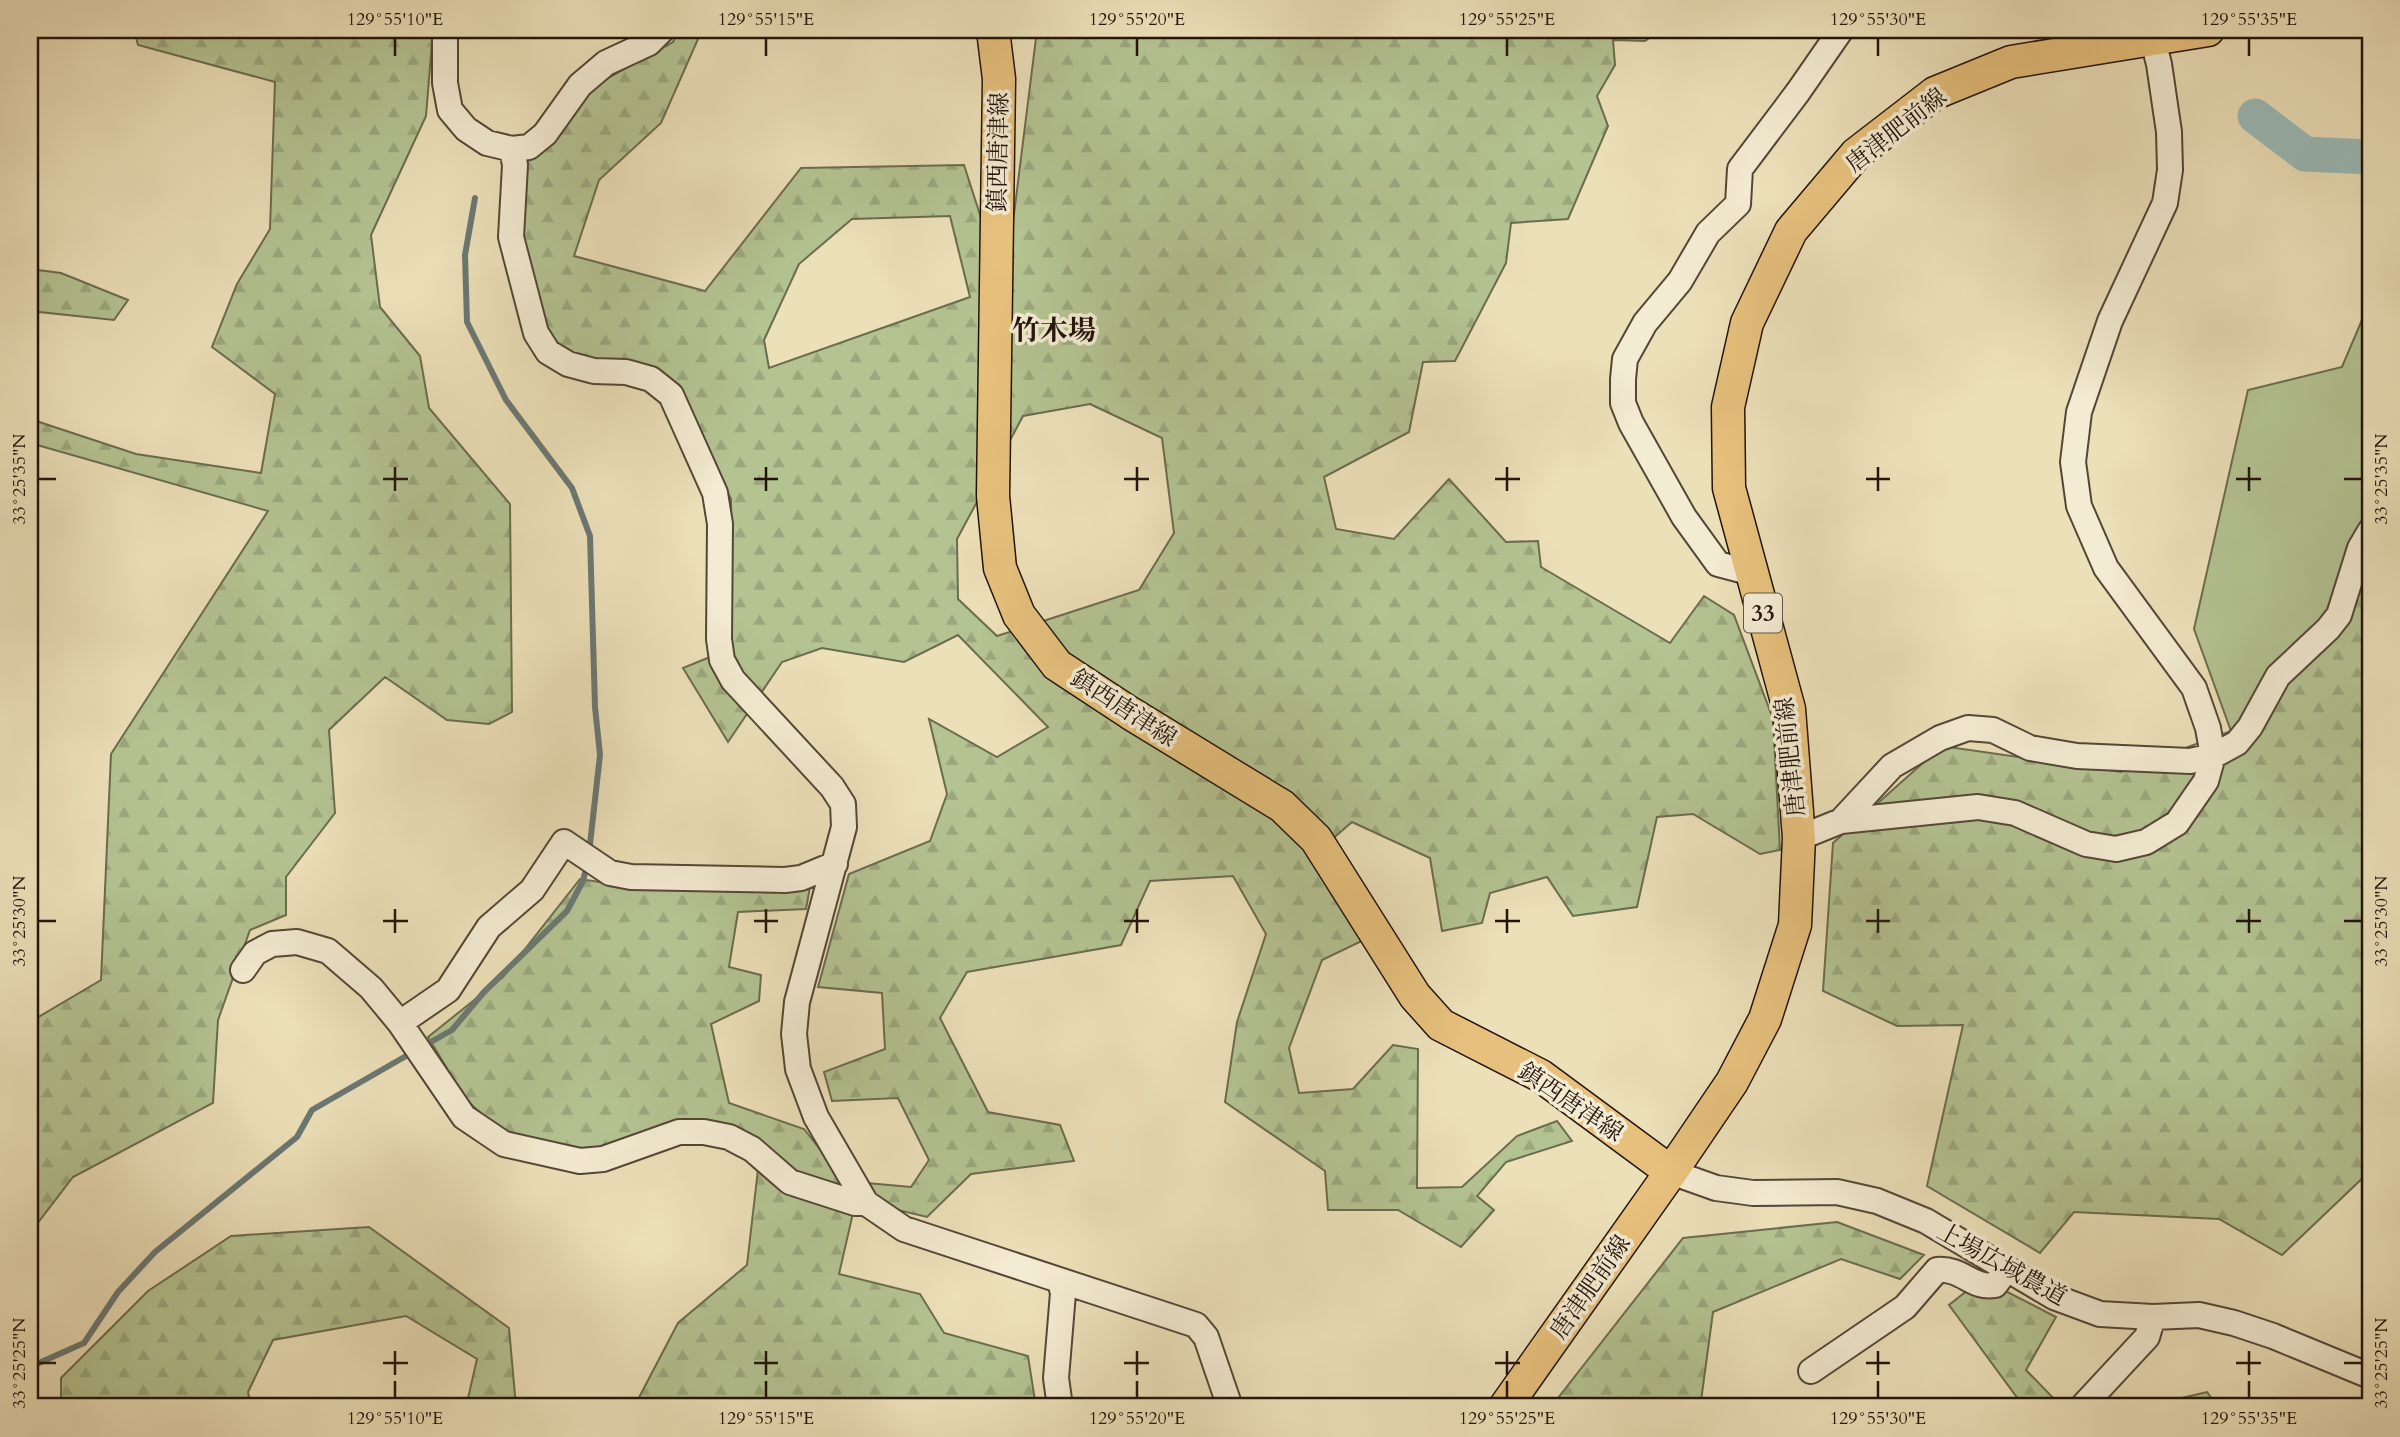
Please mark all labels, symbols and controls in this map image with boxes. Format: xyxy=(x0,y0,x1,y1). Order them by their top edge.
text: 129°55'10"E xyxy=(347,7,443,32)
text: 129°55'15"E xyxy=(718,7,814,32)
text: 129°55'20"E xyxy=(1089,7,1185,32)
text: 129°55'25"E xyxy=(1459,7,1555,32)
text: 129°55'30"E xyxy=(1830,7,1926,32)
text: 129°55'35"E xyxy=(2201,7,2297,32)
street label: 唐津肥前線 xyxy=(1839,80,1954,180)
street label: 鎮西唐津線 xyxy=(981,92,1016,212)
district label: 竹木場 xyxy=(1012,312,1096,350)
text: 33°25'35"N xyxy=(7,433,32,525)
text: 33°25'35"N xyxy=(2369,433,2394,525)
road number: 33 xyxy=(1744,594,1782,632)
street label: 鎮西唐津線 xyxy=(1064,662,1183,755)
street label: 唐津肥前線 xyxy=(1768,696,1813,818)
text: 33°25'30"N xyxy=(7,875,32,967)
text: 33°25'30"N xyxy=(2369,875,2394,967)
street label: 鎮西唐津線 xyxy=(1512,1055,1630,1150)
street label: 上場広域農道 xyxy=(1931,1215,2073,1314)
street label: 唐津肥前線 xyxy=(1542,1229,1638,1346)
text: 33°25'25"N xyxy=(7,1317,32,1409)
text: 33°25'25"N xyxy=(2369,1317,2394,1409)
text: 129°55'10"E xyxy=(347,1406,443,1431)
text: 129°55'15"E xyxy=(718,1406,814,1431)
text: 129°55'20"E xyxy=(1089,1406,1185,1431)
text: 129°55'25"E xyxy=(1459,1406,1555,1431)
text: 129°55'30"E xyxy=(1830,1406,1926,1431)
text: 129°55'35"E xyxy=(2201,1406,2297,1431)

